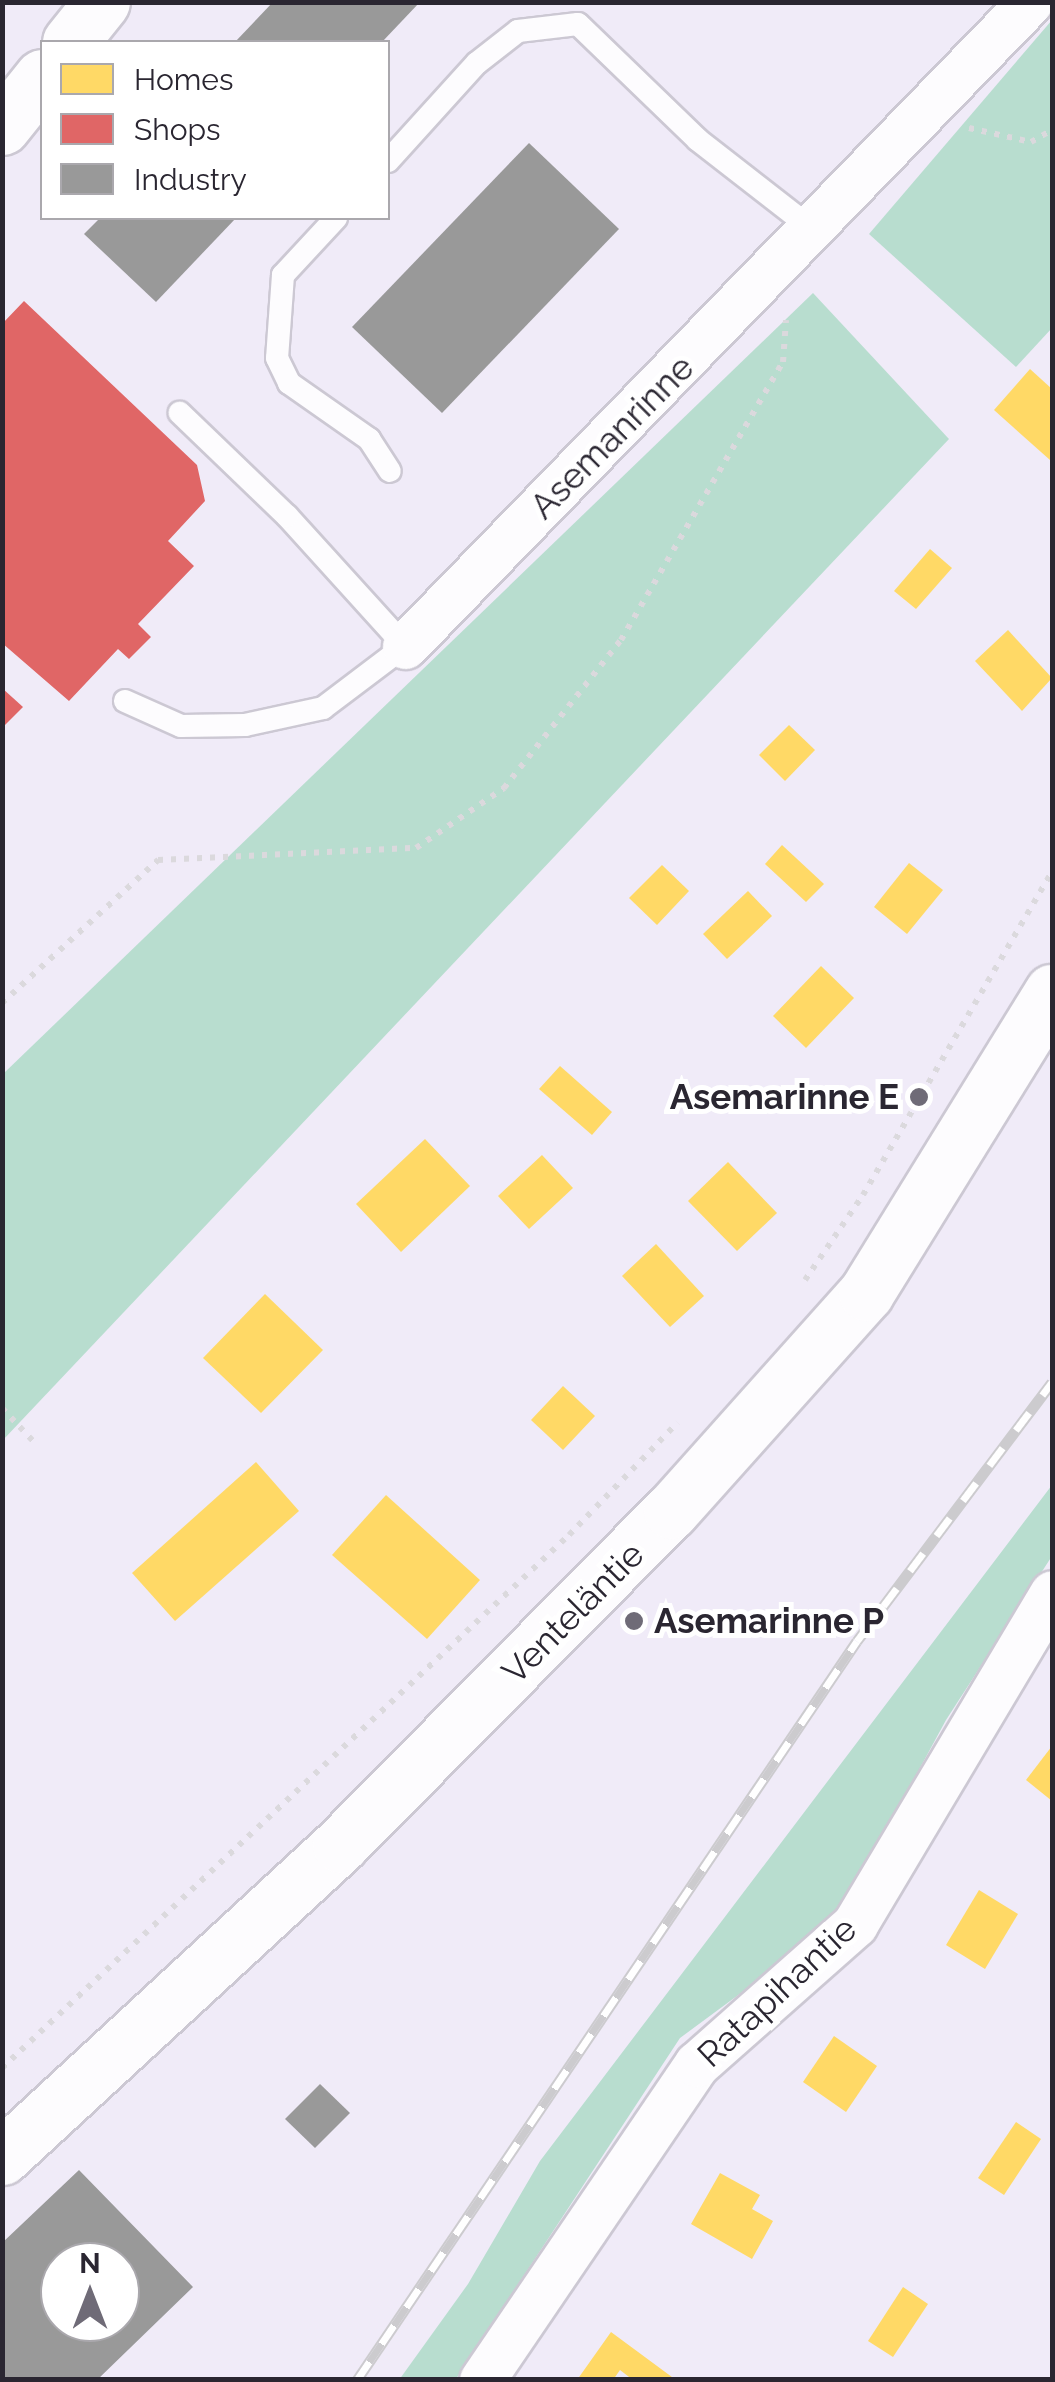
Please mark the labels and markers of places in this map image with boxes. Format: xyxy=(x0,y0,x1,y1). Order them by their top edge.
place label: Asemarinne E xyxy=(670,1076,899,1118)
marker: Asemarinne E xyxy=(908,1086,930,1108)
place label: Asemarinne P xyxy=(654,1600,884,1642)
marker: Asemarinne P xyxy=(623,1610,645,1632)

